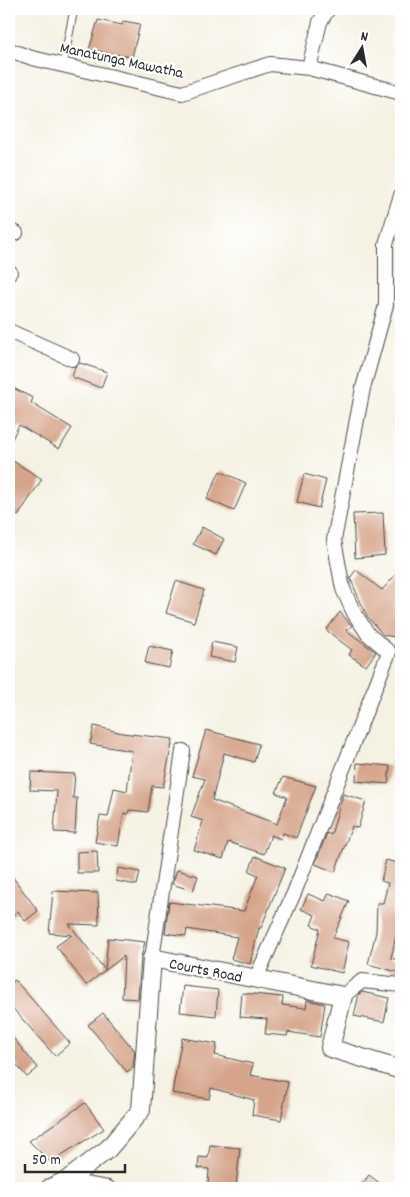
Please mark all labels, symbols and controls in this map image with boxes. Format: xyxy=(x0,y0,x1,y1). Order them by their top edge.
north arrow xyxy=(338,22,388,72)
text: N xyxy=(359,27,369,48)
street label: Manatunga Mawatha xyxy=(58,37,186,86)
street label: Courts Road xyxy=(167,953,244,990)
scale bar xyxy=(25,1142,125,1174)
text: 50 m xyxy=(32,1150,61,1172)

